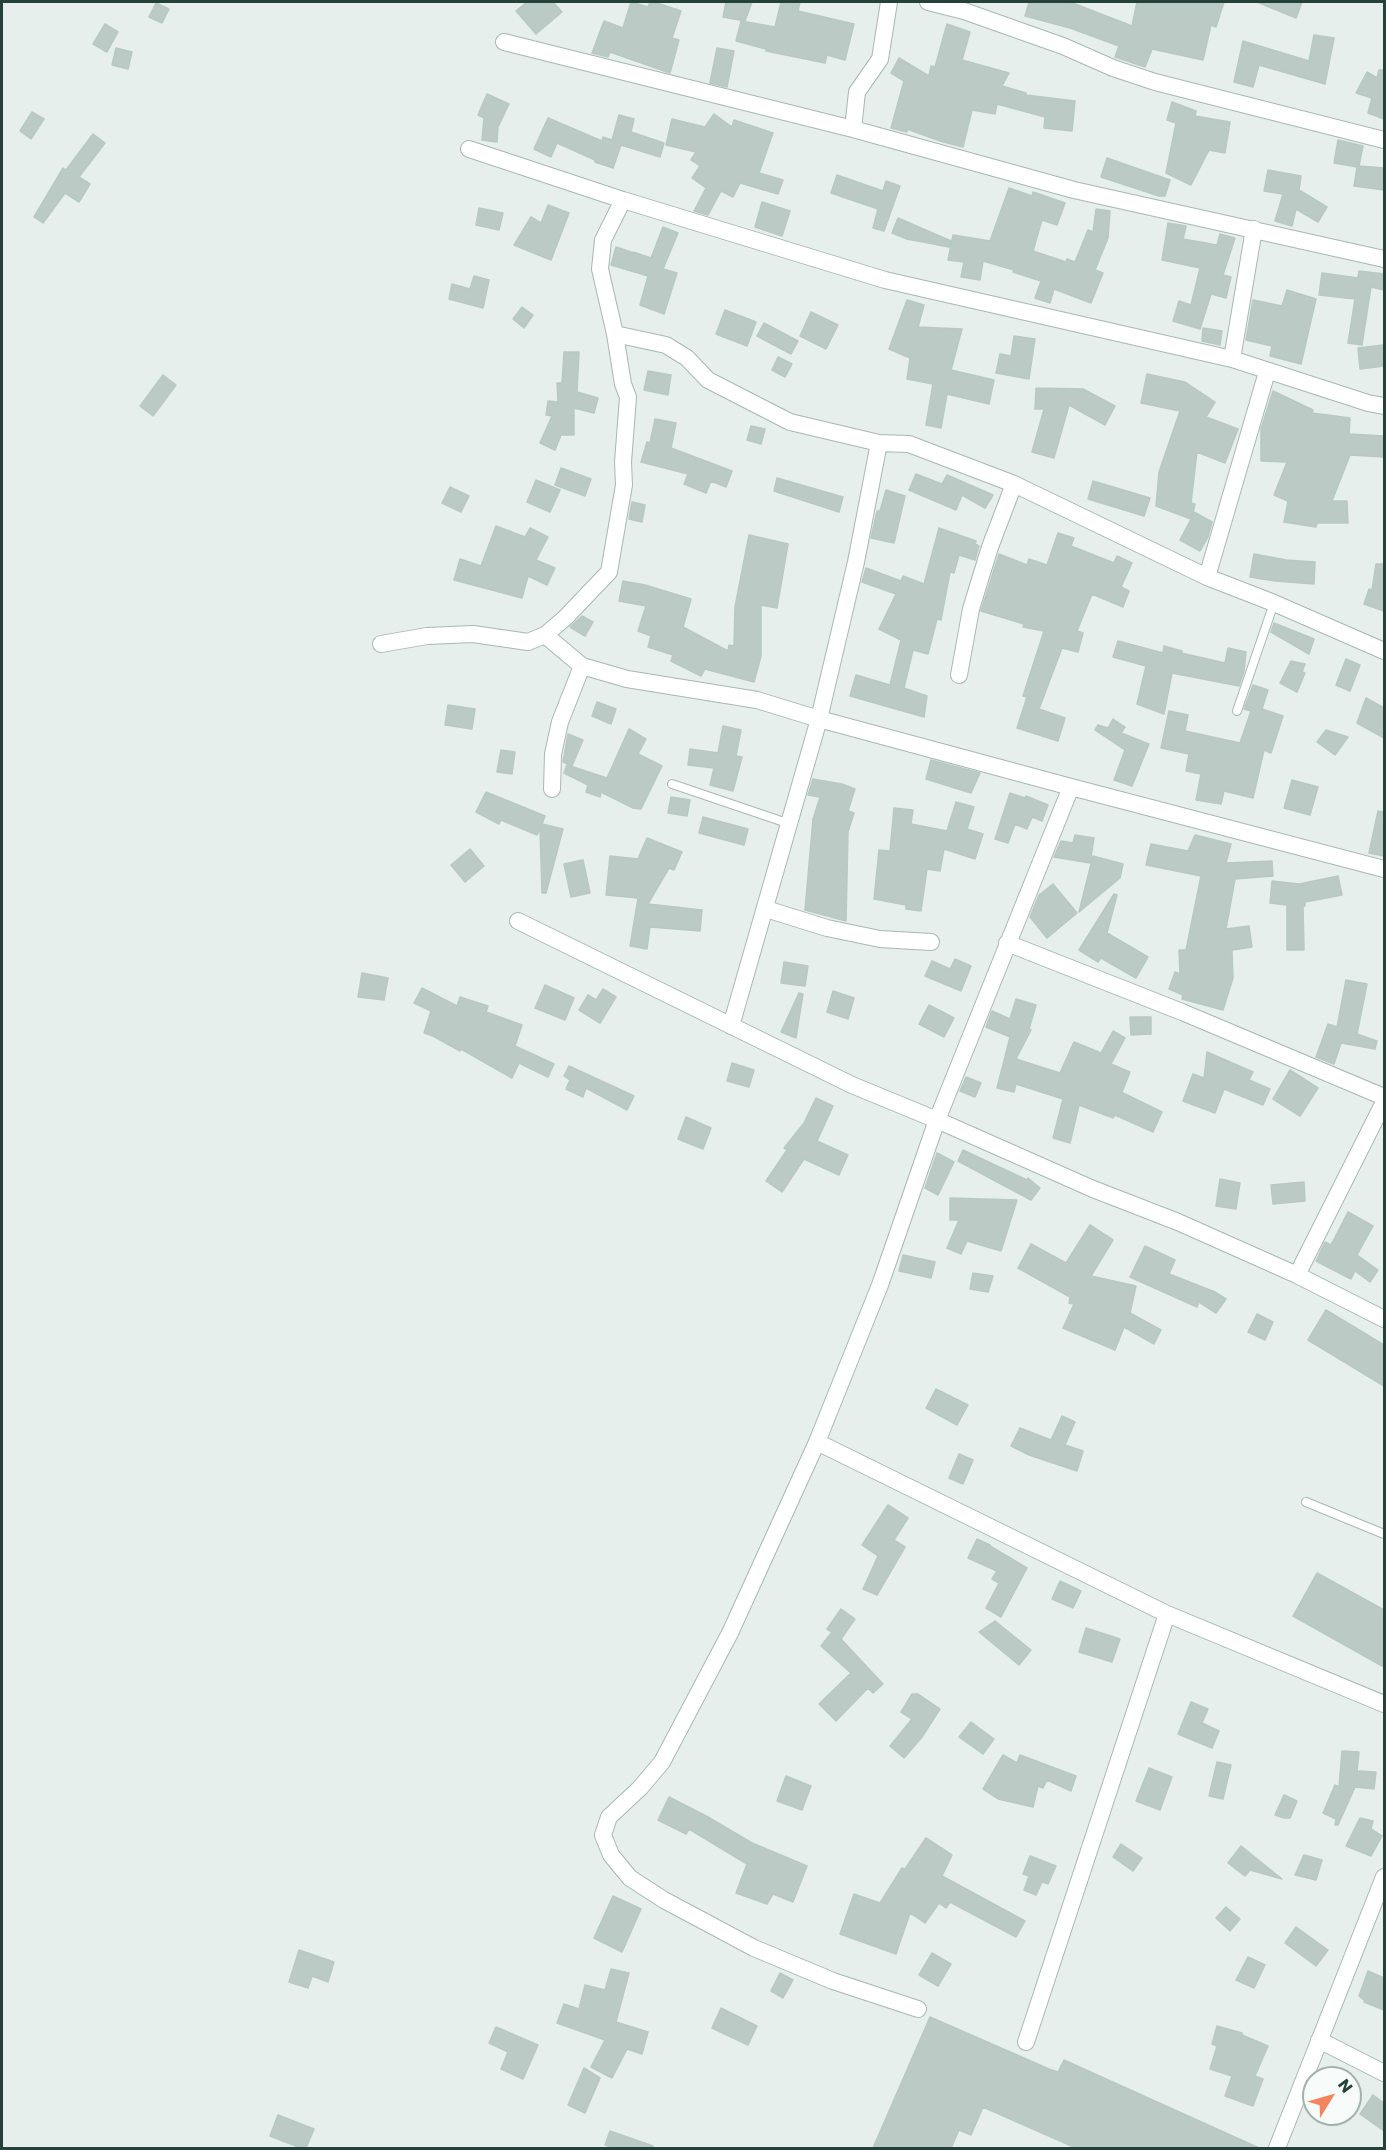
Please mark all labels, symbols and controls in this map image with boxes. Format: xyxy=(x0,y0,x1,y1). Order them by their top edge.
north arrow xyxy=(1302,2066,1362,2126)
text: N xyxy=(1332,2074,1358,2098)

